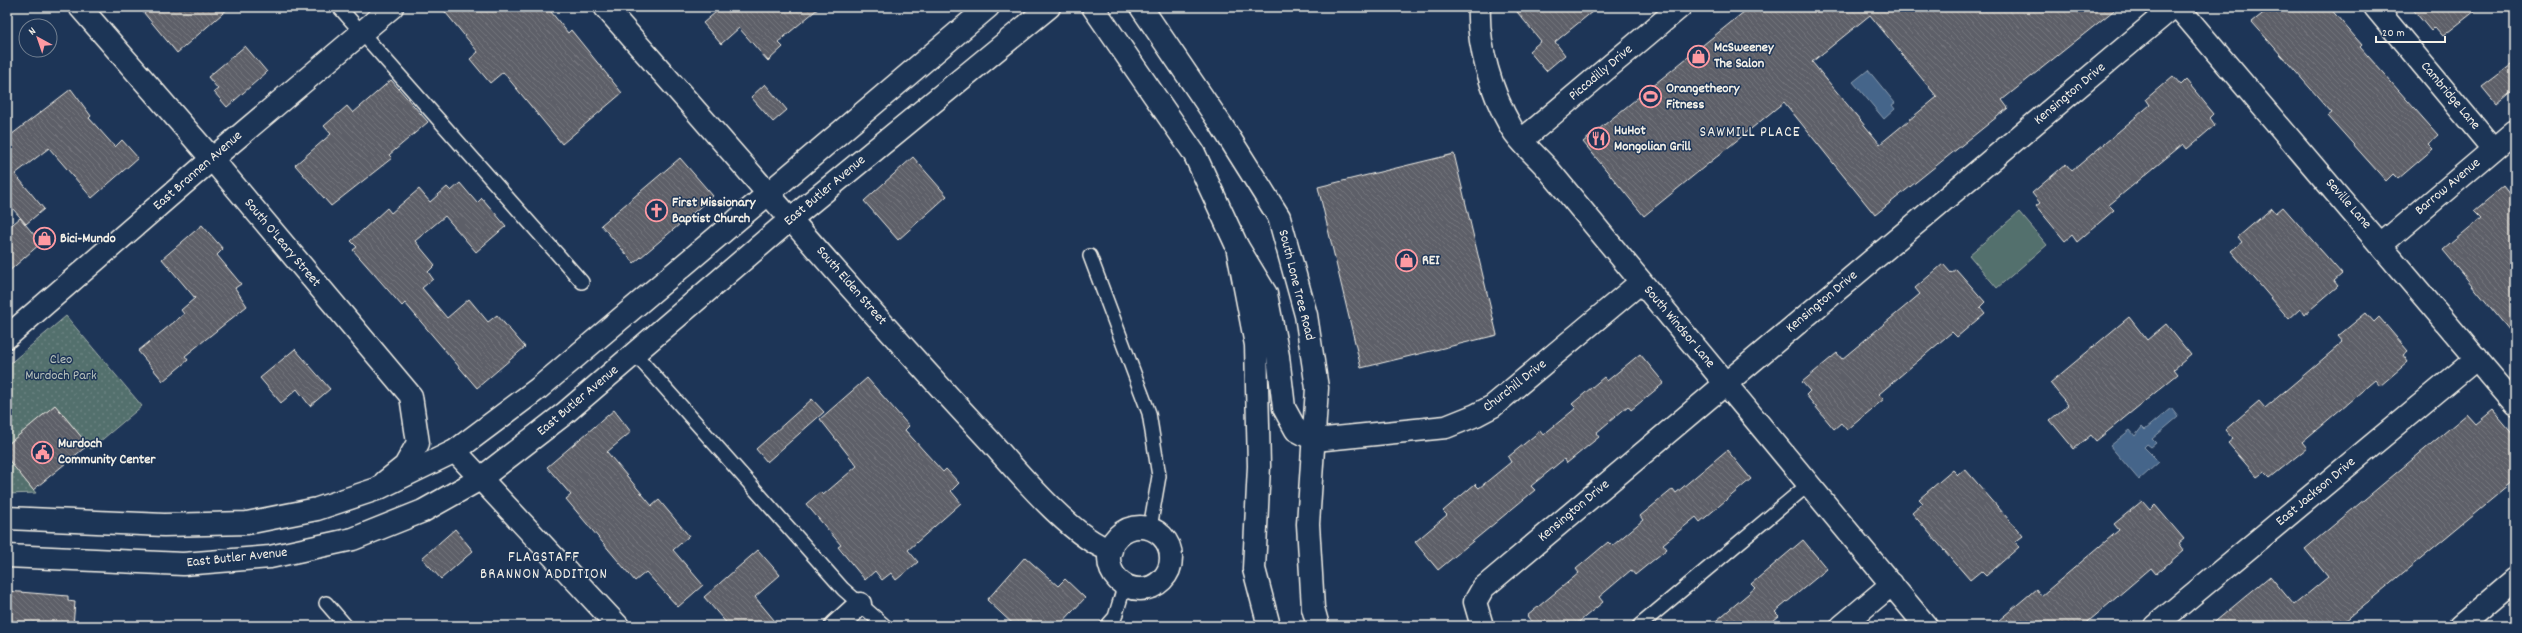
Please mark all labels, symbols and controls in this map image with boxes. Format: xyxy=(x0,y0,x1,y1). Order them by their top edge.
north arrow xyxy=(18,18,58,58)
scale bar xyxy=(2376,18,2445,44)
text: N xyxy=(26,24,41,40)
text: 20 m xyxy=(2382,25,2405,42)
place label: McSweeney The Salon xyxy=(1714,38,1775,74)
street label: Piccadilly Drive xyxy=(1565,40,1637,106)
shop icon: McSweeney The Salon xyxy=(1685,43,1711,69)
street label: Cambridge Lane xyxy=(2415,57,2485,135)
street label: Kensington Drive xyxy=(2030,58,2110,130)
place label: Orangetheory Fitness xyxy=(1666,79,1741,115)
sports icon: Orangetheory Fitness xyxy=(1637,84,1663,110)
place label: HuHot Mongolian Grill xyxy=(1614,121,1692,157)
district label: SAWMILL PLACE xyxy=(1700,122,1800,144)
street label: East Brannen Avenue xyxy=(149,126,247,216)
restaurant icon: HuHot Mongolian Grill xyxy=(1586,126,1612,152)
street label: East Butler Avenue xyxy=(780,151,870,231)
street label: Barrow Avenue xyxy=(2411,154,2485,220)
street label: Seville Lane xyxy=(2320,174,2376,234)
place label: First Missionary Baptist Church xyxy=(672,193,757,229)
street label: South O'Leary Street xyxy=(239,194,325,292)
church icon: First Missionary Baptist Church xyxy=(644,198,670,224)
shop icon: Bici-Mundo xyxy=(31,226,57,252)
street label: South Lone Tree Road xyxy=(1273,228,1319,342)
place label: Bici-Mundo xyxy=(60,229,116,249)
street label: South Elden Street xyxy=(811,242,891,330)
shop icon: REI xyxy=(1394,248,1420,274)
place label: REI xyxy=(1422,251,1440,271)
street label: Kensington Drive xyxy=(1782,266,1862,338)
street label: South Windsor Lane xyxy=(1638,281,1720,373)
park label: Cleo Murdoch Park xyxy=(25,350,97,386)
street label: Churchill Drive xyxy=(1479,355,1551,417)
street label: East Butler Avenue xyxy=(533,361,623,441)
place label: Murdoch Community Center xyxy=(58,434,156,470)
public building icon: Murdoch Community Center xyxy=(30,439,56,465)
street label: East Jackson Drive xyxy=(2272,453,2360,531)
street label: Kensington Drive xyxy=(1534,475,1614,547)
street label: East Butler Avenue xyxy=(186,543,288,573)
district label: FLAGSTAFF BRANNON ADDITION xyxy=(480,547,608,586)

